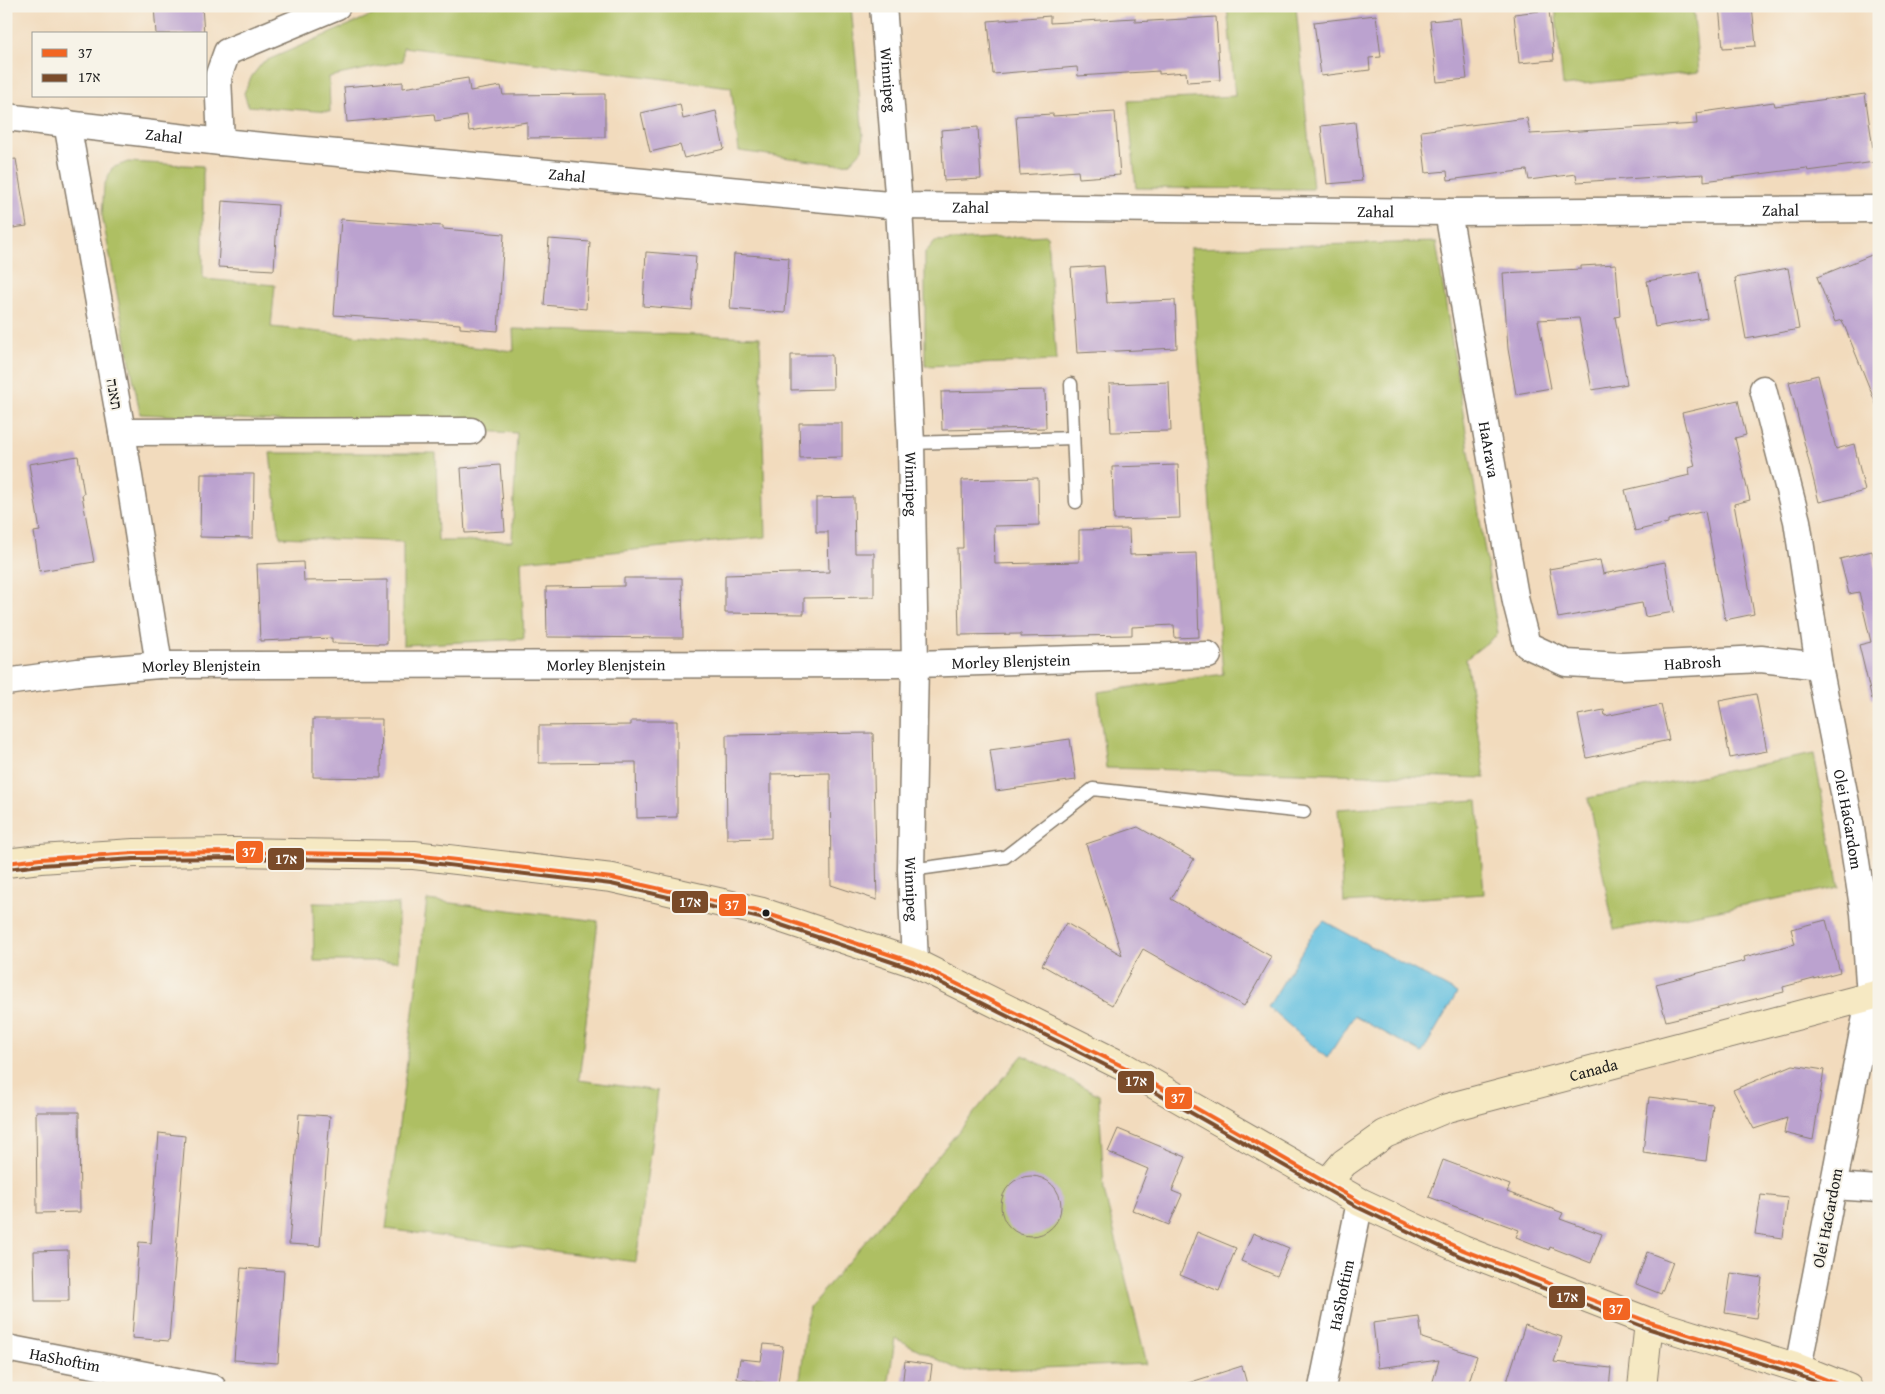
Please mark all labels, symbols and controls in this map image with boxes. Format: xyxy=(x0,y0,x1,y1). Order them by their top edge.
legend xyxy=(32,32,208,98)
text: 37 xyxy=(78,42,92,63)
street label: Winnipeg xyxy=(874,47,903,113)
text: 17א xyxy=(78,66,100,87)
street label: Zahal xyxy=(144,121,184,149)
street label: Zahal xyxy=(547,161,587,188)
street label: Zahal xyxy=(952,195,990,219)
street label: Zahal xyxy=(1762,198,1800,222)
street label: Zahal xyxy=(1357,199,1395,223)
street label: תאנה xyxy=(100,376,130,412)
street label: HaArava xyxy=(1473,419,1506,480)
street label: Winnipeg xyxy=(899,451,924,517)
street label: Morley Blenjstein xyxy=(951,647,1071,675)
street label: HaBrosh xyxy=(1663,649,1722,676)
street label: Morley Blenjstein xyxy=(547,652,665,676)
street label: Morley Blenjstein xyxy=(141,653,260,678)
street label: Olei HaGardom xyxy=(1828,767,1869,871)
line badge: 37 xyxy=(235,840,264,864)
text: 37 xyxy=(242,842,256,862)
line badge: 17א xyxy=(267,847,305,871)
text: 17א xyxy=(275,849,297,869)
street label: Winnipeg xyxy=(899,856,925,922)
line badge: 17א xyxy=(671,890,709,914)
text: 17א xyxy=(679,892,701,912)
line badge: 37 xyxy=(718,893,747,917)
text: 37 xyxy=(725,895,739,915)
unlabelled marker xyxy=(761,908,771,918)
street label: Canada xyxy=(1567,1051,1620,1087)
line badge: 17א xyxy=(1117,1070,1155,1094)
text: 17א xyxy=(1125,1071,1147,1091)
line badge: 37 xyxy=(1164,1086,1193,1110)
text: 37 xyxy=(1171,1088,1185,1108)
street label: Olei HaGardom xyxy=(1806,1166,1848,1270)
street label: HaShoftim xyxy=(1322,1257,1360,1332)
line badge: 17א xyxy=(1548,1285,1586,1309)
text: 17א xyxy=(1556,1287,1578,1307)
line badge: 37 xyxy=(1602,1297,1631,1321)
text: 37 xyxy=(1609,1299,1623,1319)
street label: HaShoftim xyxy=(28,1341,102,1378)

